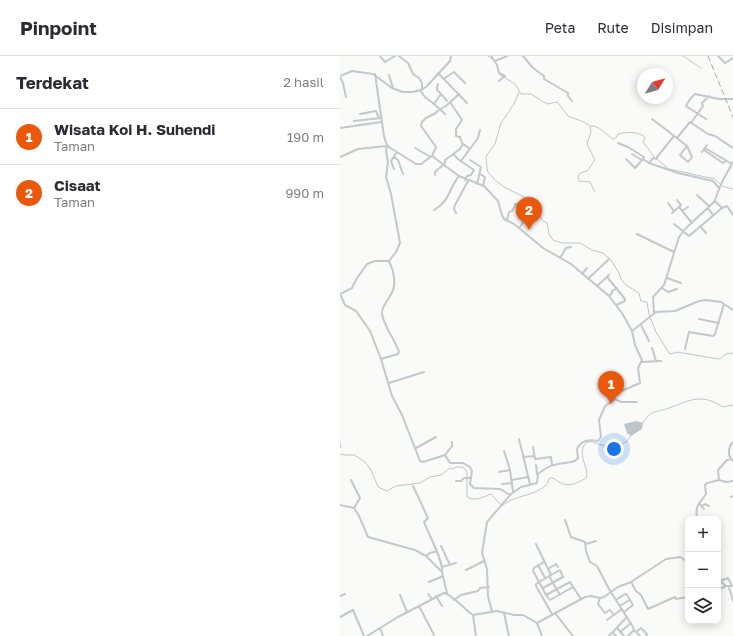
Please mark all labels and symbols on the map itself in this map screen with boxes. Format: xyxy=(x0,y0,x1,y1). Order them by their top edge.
north arrow xyxy=(637,68,673,104)
pin: 2 xyxy=(516,197,542,230)
pin: 1 xyxy=(598,371,624,404)
your location xyxy=(604,439,624,459)

